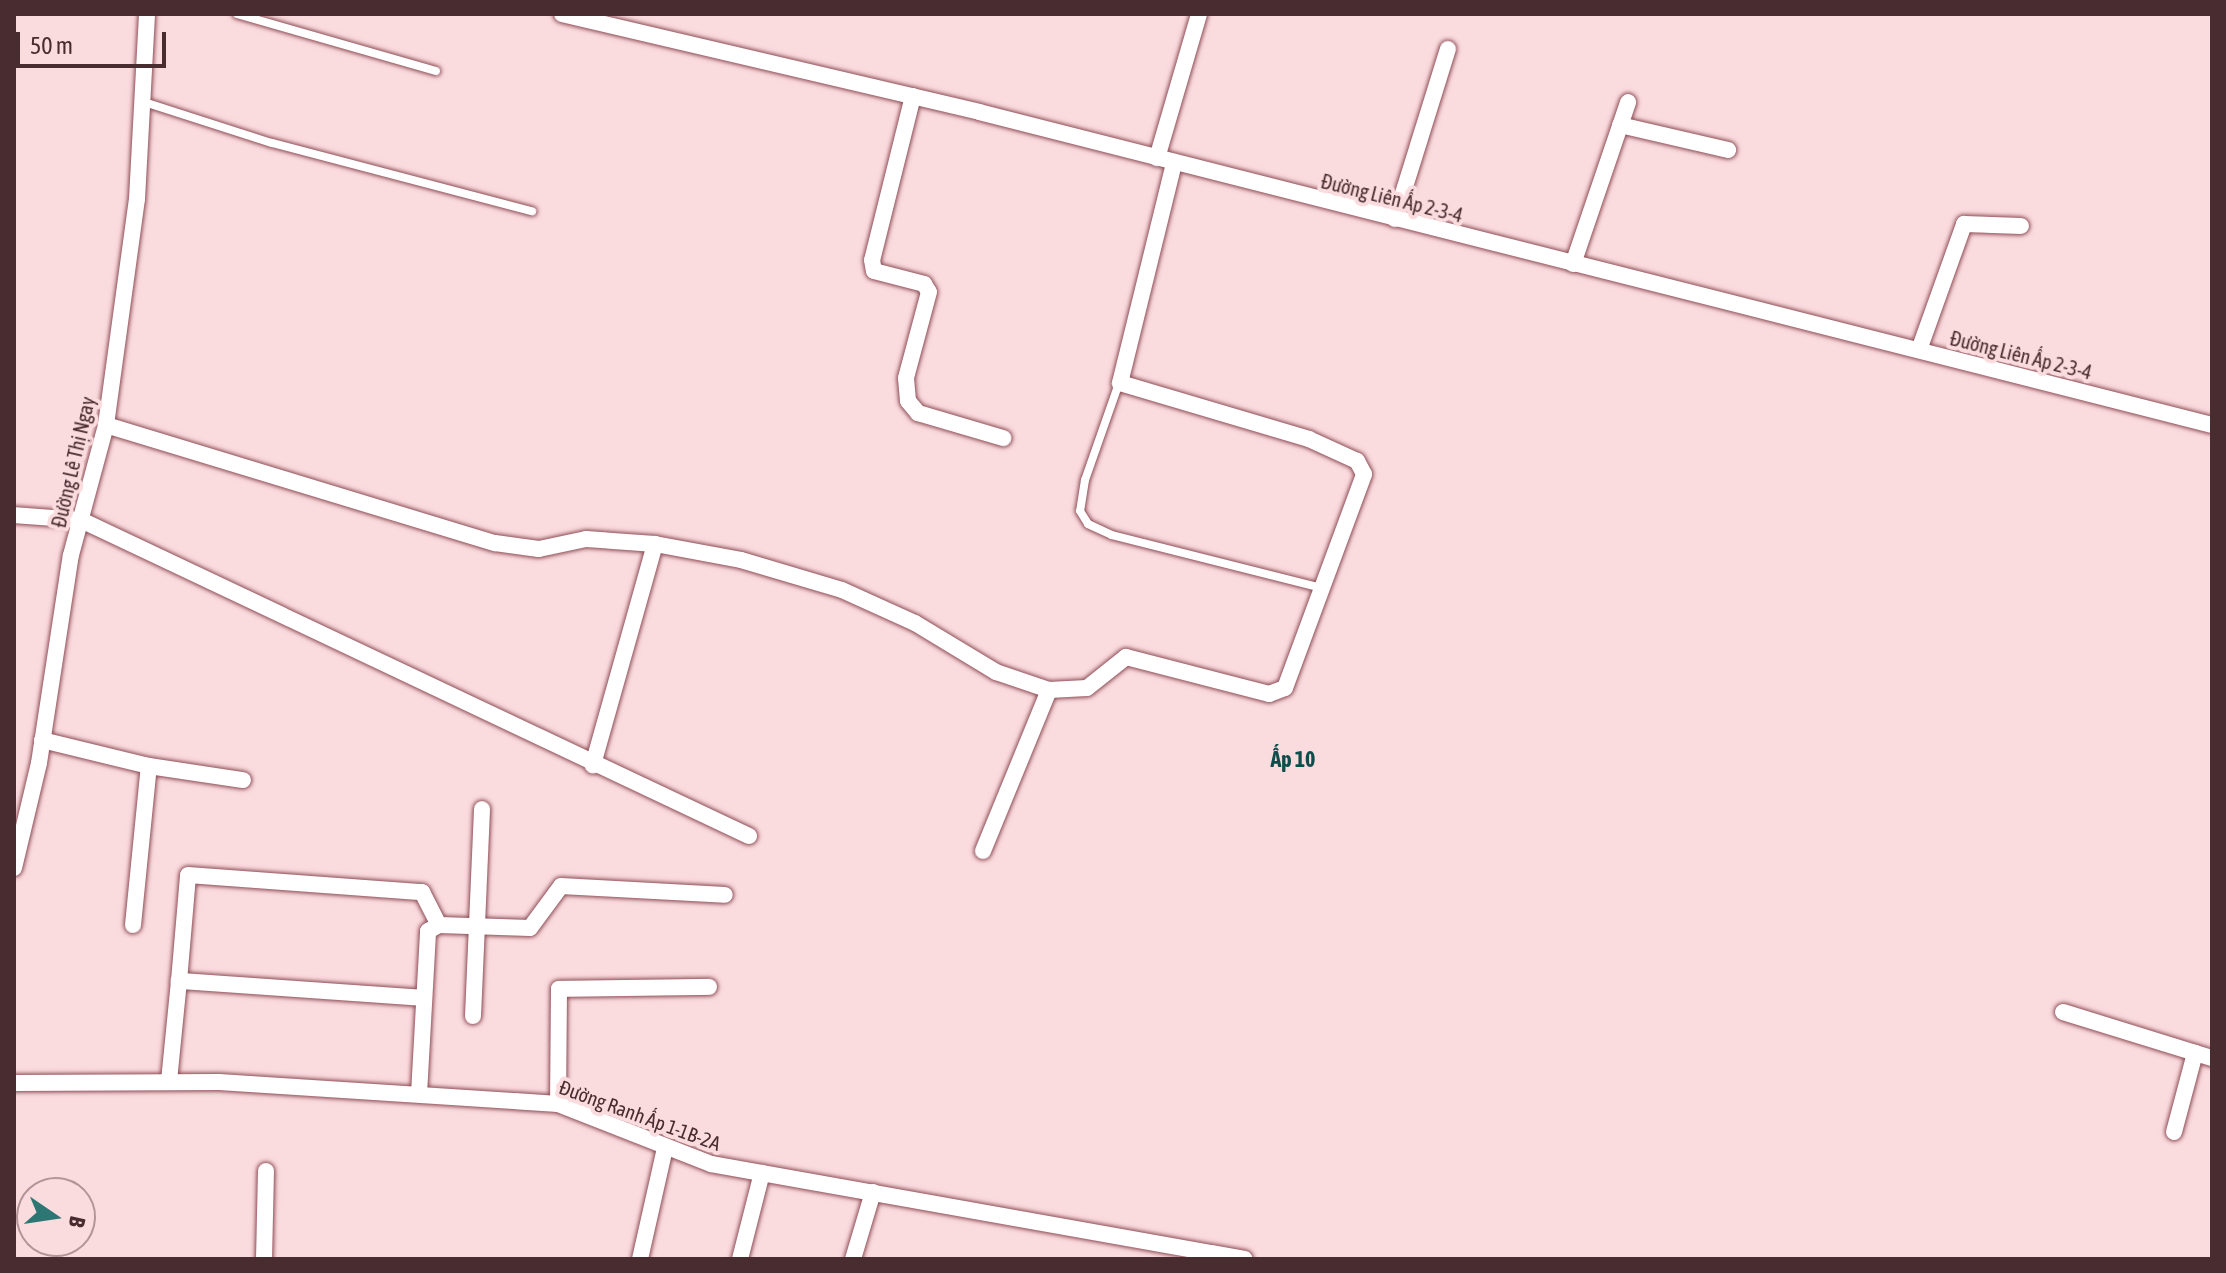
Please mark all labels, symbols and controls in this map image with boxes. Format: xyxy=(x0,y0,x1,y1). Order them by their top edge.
scale bar xyxy=(20,16,170,66)
text: 50 m xyxy=(30,32,73,59)
street label: Đường Liên Ấp 2-3-4 xyxy=(1319,169,1465,227)
street label: Đường Liên Ấp 2-3-4 xyxy=(1948,326,2094,384)
street label: Đường Lê Thị Ngay xyxy=(46,394,100,530)
district label: Ấp 10 xyxy=(1271,747,1315,773)
street label: Đường Ranh Ấp 1-1B-2A xyxy=(556,1075,724,1155)
north arrow xyxy=(16,1177,96,1257)
text: B xyxy=(64,1214,91,1230)

